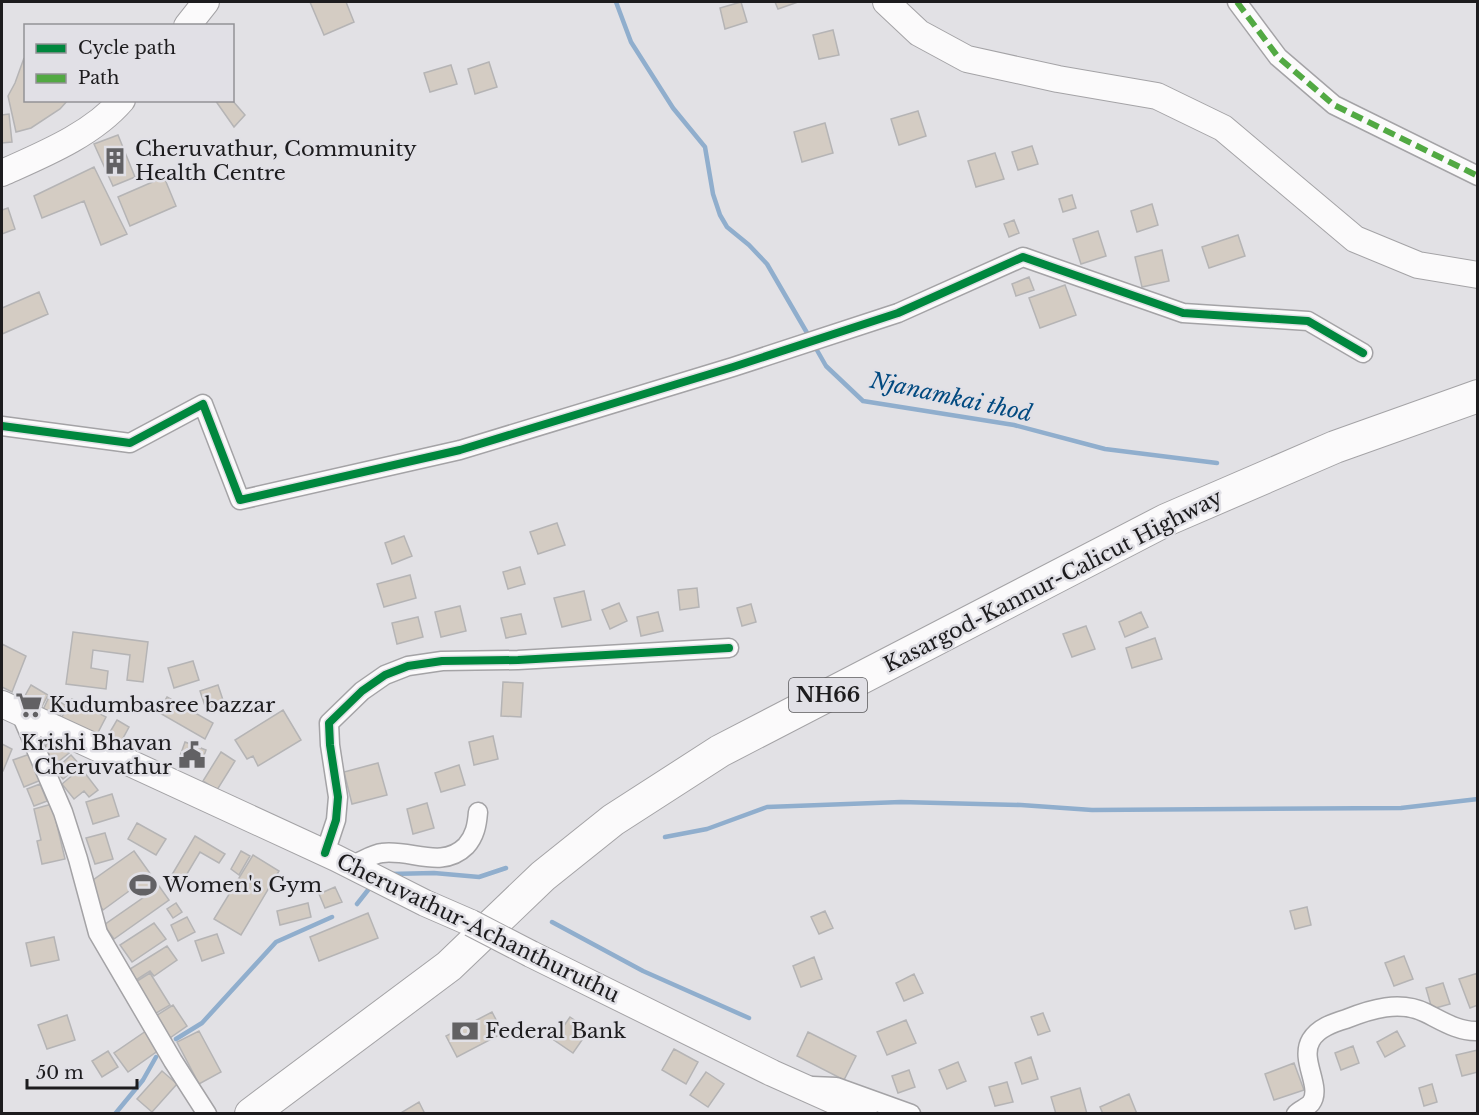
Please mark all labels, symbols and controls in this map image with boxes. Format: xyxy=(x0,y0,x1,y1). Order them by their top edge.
legend xyxy=(24,24,234,102)
text: Cycle path xyxy=(78,37,176,59)
text: Path xyxy=(78,67,119,89)
place label: Cheruvathur, Community Health Centre xyxy=(135,136,417,186)
building icon: Cheruvathur, Community Health Centre xyxy=(100,146,130,176)
water label: Njanamkai thod xyxy=(866,366,1035,428)
street label: Kasargod-Kannur-Calicut Highway xyxy=(879,484,1227,678)
road number: NH66 xyxy=(789,678,867,712)
supermarket icon: Kudumbasree bazzar xyxy=(14,690,44,720)
place label: Kudumbasree bazzar xyxy=(49,692,275,718)
place label: Krishi Bhavan Cheruvathur xyxy=(21,730,172,780)
public building icon: Krishi Bhavan Cheruvathur xyxy=(177,740,207,770)
street label: Cheruvathur-Achanthuruthu xyxy=(332,848,624,1008)
sports icon: Women's Gym xyxy=(128,870,158,900)
place label: Women's Gym xyxy=(162,872,323,898)
bank icon: Federal Bank xyxy=(450,1016,480,1046)
place label: Federal Bank xyxy=(485,1018,626,1044)
scale bar xyxy=(27,1052,136,1090)
text: 50 m xyxy=(36,1062,84,1084)

